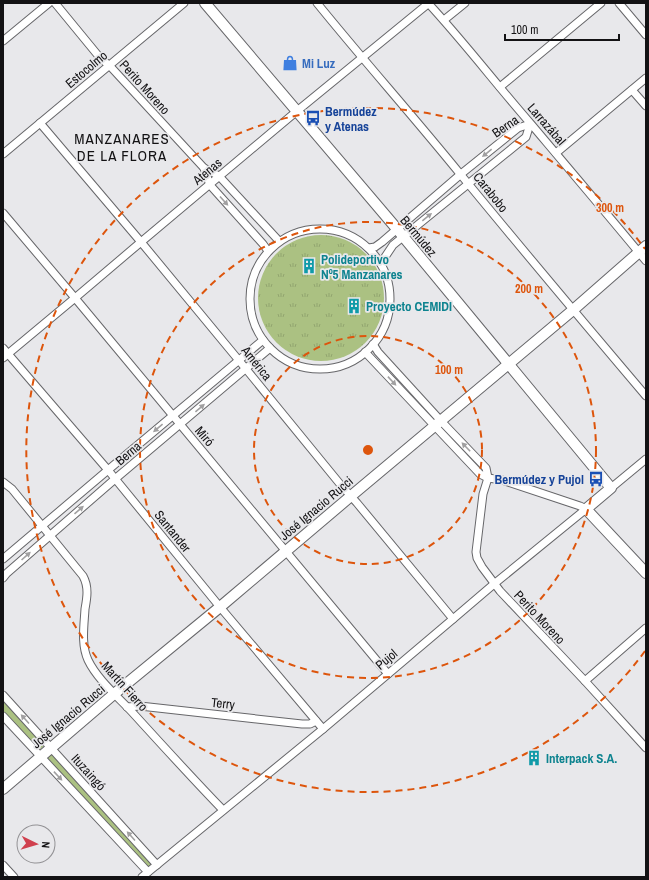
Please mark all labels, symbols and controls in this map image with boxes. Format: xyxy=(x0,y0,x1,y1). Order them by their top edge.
scale bar xyxy=(505,16,619,42)
text: 100 m xyxy=(511,22,538,38)
street label: Estocolmo xyxy=(62,47,111,92)
shop icon: Mi Luz xyxy=(281,54,299,72)
place label: Mi Luz xyxy=(302,55,336,72)
street label: Perito Moreno xyxy=(116,57,174,118)
street label: Larrazábal xyxy=(524,100,570,149)
place label: Bermúdez y Atenas xyxy=(325,103,377,135)
bus stop icon: Bermúdez y Atenas xyxy=(304,109,322,127)
street label: Berna xyxy=(489,111,522,141)
district label: MANZANARES DE LA FLORA xyxy=(74,128,170,166)
one-way arrow xyxy=(482,149,493,158)
street label: Atenas xyxy=(188,154,226,189)
street label: Carabobo xyxy=(469,169,512,216)
one-way arrow xyxy=(219,196,229,206)
text: 300 m xyxy=(596,200,624,216)
street label: Bermúdez xyxy=(396,212,441,260)
one-way arrow xyxy=(422,213,432,221)
place label: Polideportivo Nº5 Manzanares xyxy=(321,251,403,283)
building icon: Polideportivo Nº5 Manzanares xyxy=(300,257,318,275)
text: 200 m xyxy=(515,281,543,297)
building icon: Proyecto CEMIDI xyxy=(345,297,363,315)
place label: Proyecto CEMIDI xyxy=(366,298,452,315)
street label: América xyxy=(237,342,276,384)
text: 100 m xyxy=(435,362,463,378)
one-way arrow xyxy=(387,376,397,386)
one-way arrow xyxy=(195,403,205,412)
street label: Miró xyxy=(191,423,218,450)
one-way arrow xyxy=(153,424,163,433)
street label: Berna xyxy=(112,438,145,469)
one-way arrow xyxy=(461,442,470,452)
centre of rings xyxy=(361,443,375,457)
bus stop icon: Bermúdez y Pujol xyxy=(587,470,605,488)
place label: Bermúdez y Pujol xyxy=(495,471,584,488)
street label: José Ignacio Rucci xyxy=(276,473,357,544)
one-way arrow xyxy=(74,505,85,514)
street label: Santander xyxy=(151,507,195,556)
one-way arrow xyxy=(21,551,31,561)
street label: Perito Moreno xyxy=(510,587,569,648)
street label: Pujol xyxy=(372,645,401,674)
street label: Martín Fierro xyxy=(98,658,152,715)
street label: José Ignacio Rucci xyxy=(28,681,109,752)
street label: Terry xyxy=(210,694,236,713)
one-way arrow xyxy=(20,714,29,724)
building icon: Interpack S.A. xyxy=(525,749,543,767)
street label: Ituzaingó xyxy=(68,750,110,794)
place label: Interpack S.A. xyxy=(546,750,617,767)
one-way arrow xyxy=(53,771,63,781)
north arrow xyxy=(16,824,56,864)
one-way arrow xyxy=(126,831,135,841)
text: N xyxy=(39,841,53,849)

